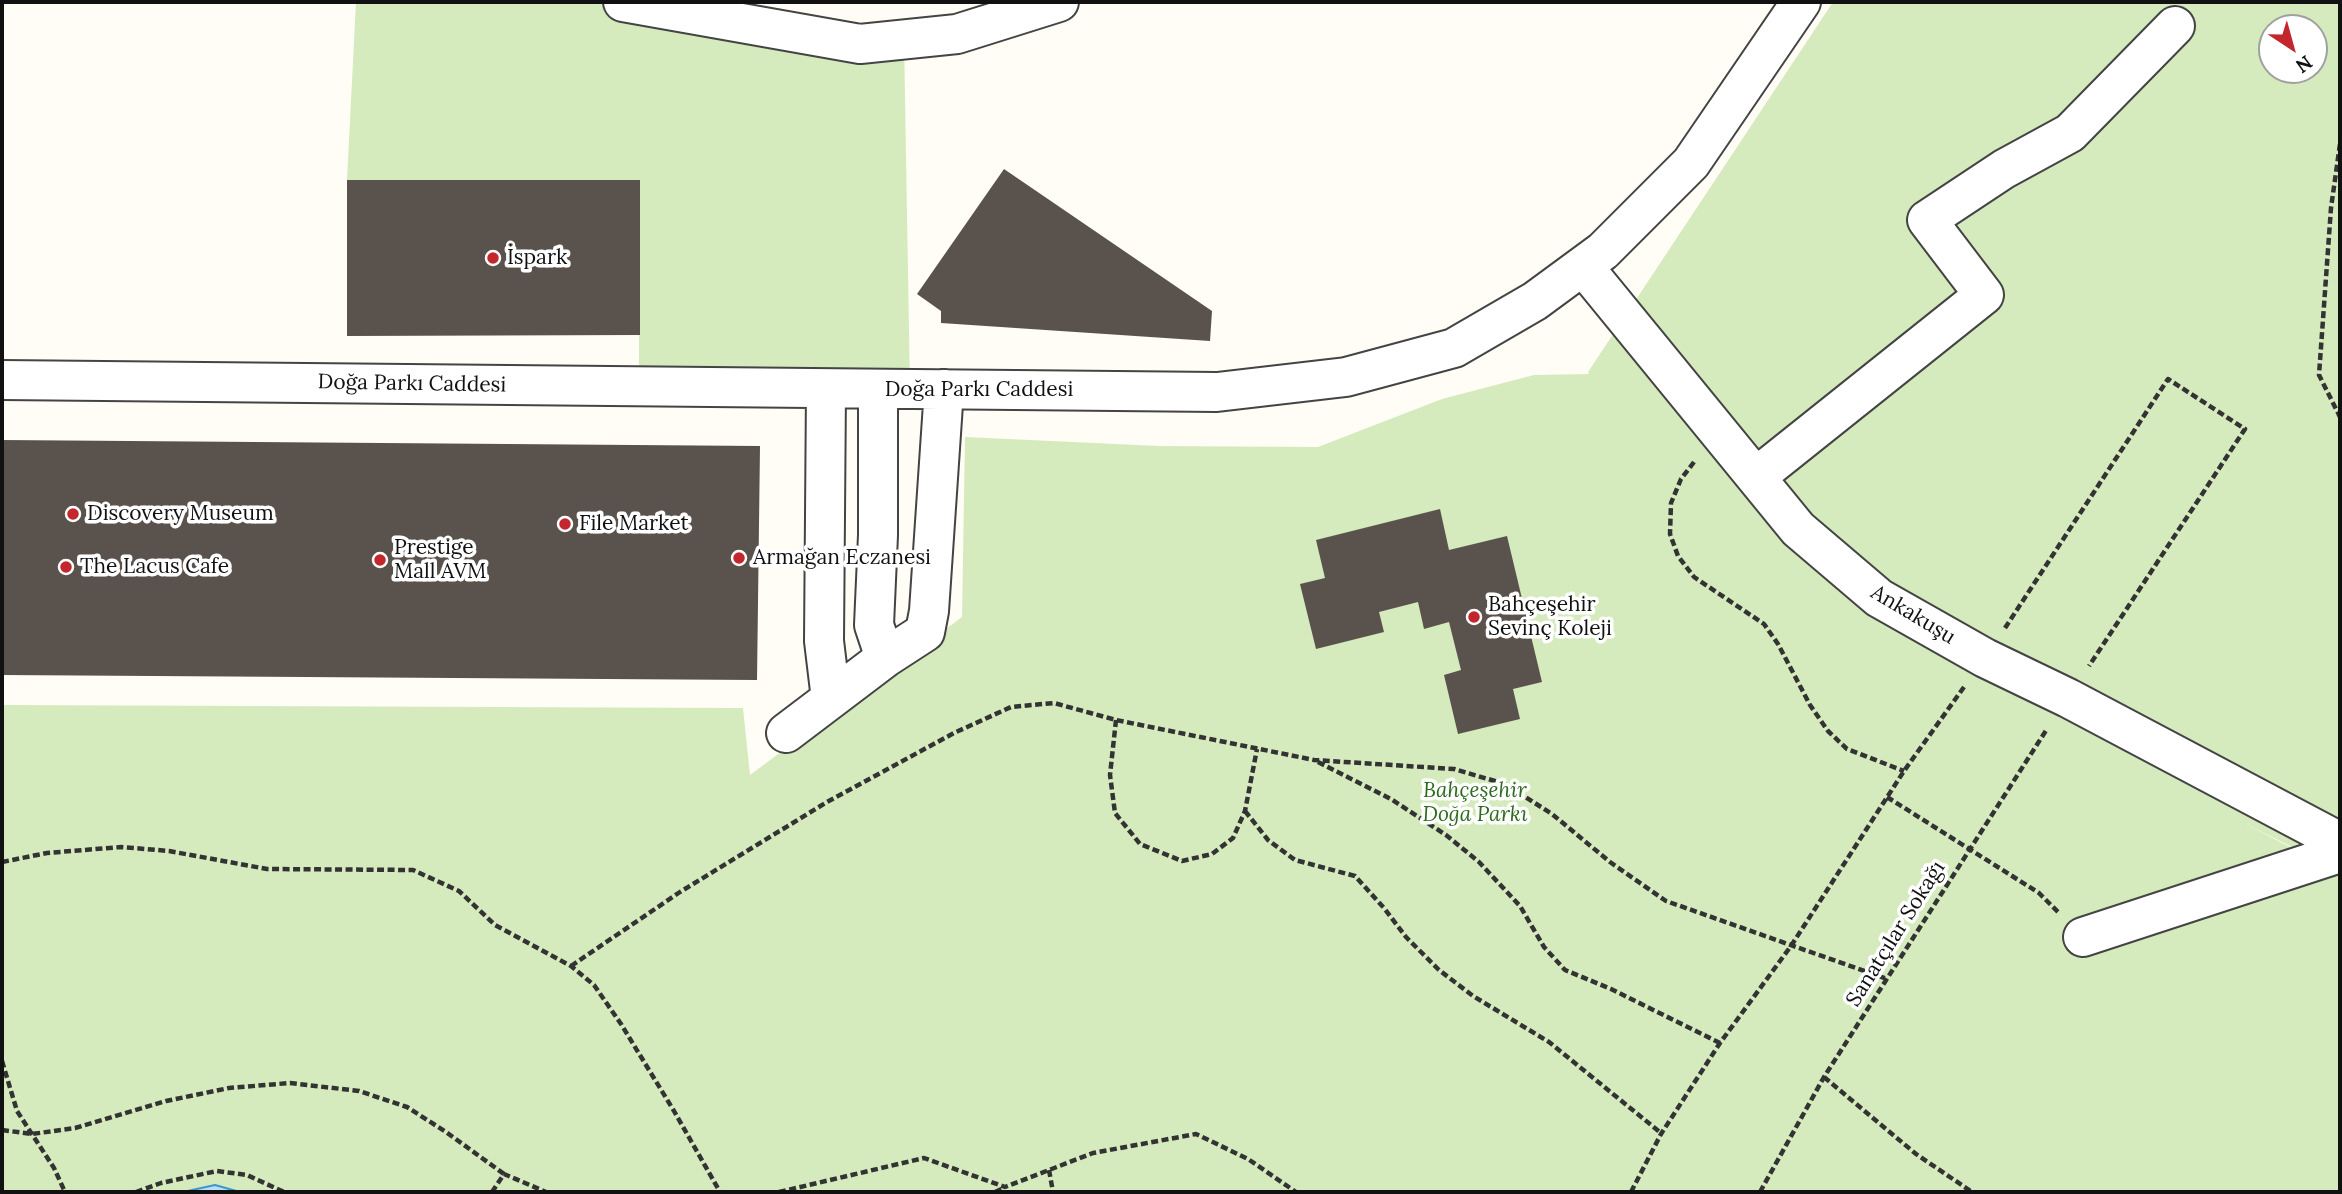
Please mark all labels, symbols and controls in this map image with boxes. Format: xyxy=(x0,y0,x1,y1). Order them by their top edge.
north arrow xyxy=(2258,14,2328,84)
text: N xyxy=(2291,50,2317,78)
place label: İspark xyxy=(507,245,567,271)
marker: İspark xyxy=(485,250,501,266)
street label: Doğa Parkı Caddesi xyxy=(317,370,507,398)
street label: Doğa Parkı Caddesi xyxy=(885,377,1073,403)
place label: Discovery Museum xyxy=(87,501,274,527)
marker: Discovery Museum xyxy=(65,506,81,522)
place label: File Market xyxy=(579,511,689,537)
marker: File Market xyxy=(557,516,573,532)
place label: Prestige Mall AVM xyxy=(394,535,486,585)
place label: Armağan Eczanesi xyxy=(753,545,931,571)
marker: Armağan Eczanesi xyxy=(731,550,747,566)
marker: Prestige Mall AVM xyxy=(372,552,388,568)
place label: The Lacus Cafe xyxy=(80,554,229,580)
marker: The Lacus Cafe xyxy=(58,559,74,575)
street label: Ankakuşu xyxy=(1866,580,1960,650)
place label: Bahçeşehir Sevinç Koleji xyxy=(1488,592,1612,642)
marker: Bahçeşehir Sevinç Koleji xyxy=(1466,609,1482,625)
park label: Bahçeşehir Doğa Parkı xyxy=(1422,778,1528,828)
street label: Sanatçılar Sokağı xyxy=(1841,857,1951,1011)

